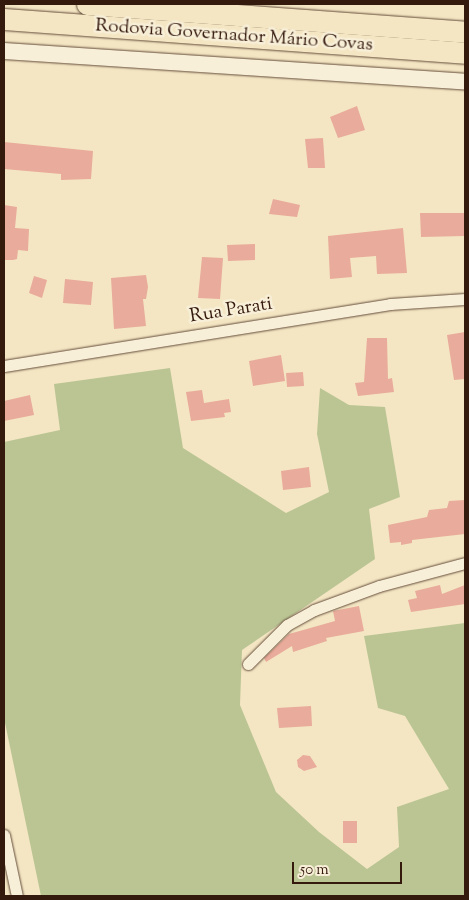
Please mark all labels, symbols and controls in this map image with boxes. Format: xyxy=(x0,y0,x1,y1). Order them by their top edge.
street label: Rodovia Governador Mário Covas xyxy=(94,15,374,57)
street label: Rua Parati xyxy=(188,293,274,329)
scale bar xyxy=(294,852,404,884)
text: 50 m xyxy=(300,860,329,881)

